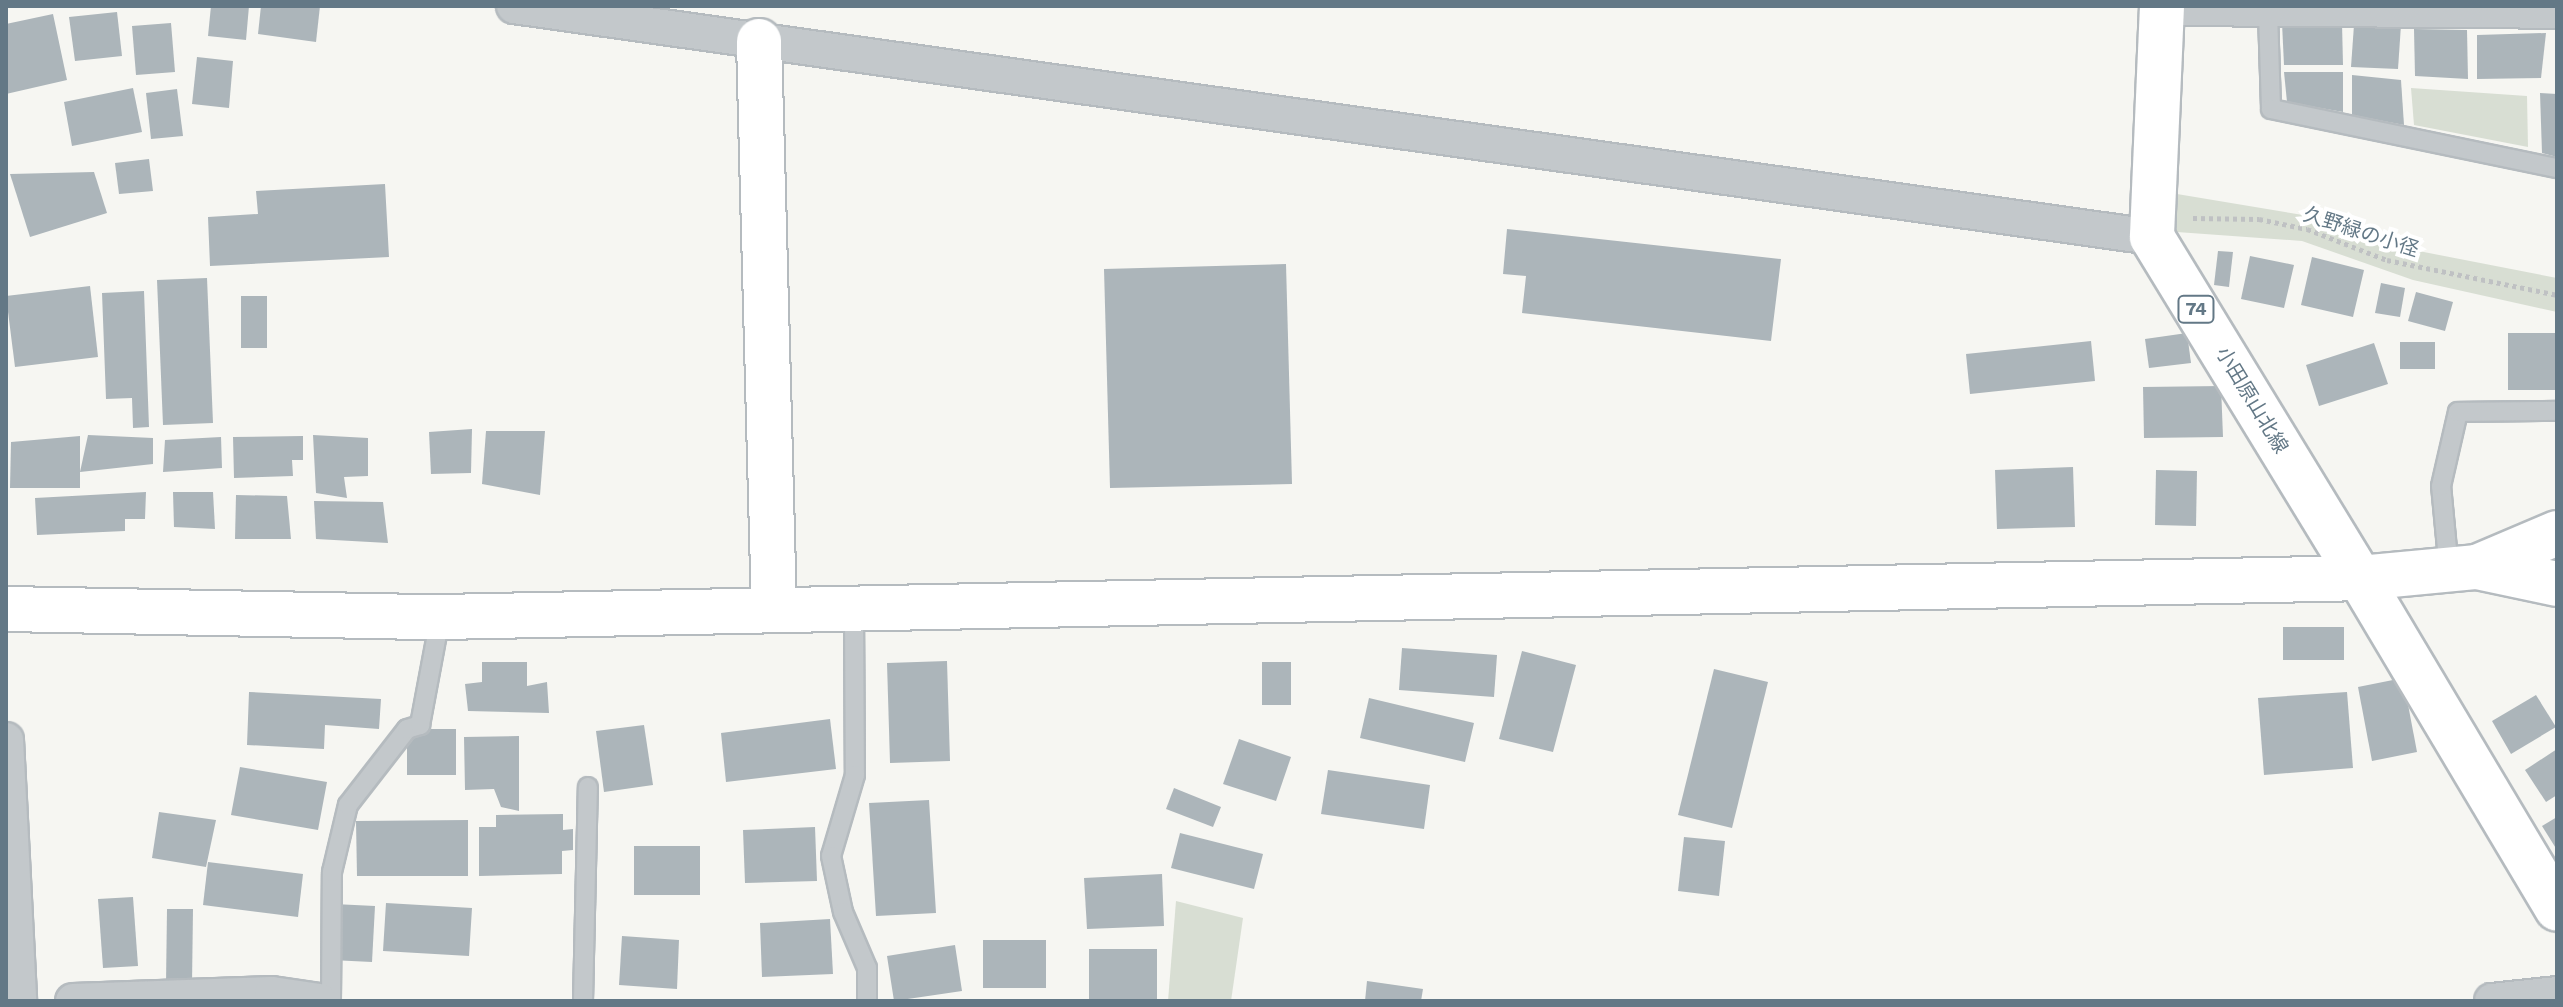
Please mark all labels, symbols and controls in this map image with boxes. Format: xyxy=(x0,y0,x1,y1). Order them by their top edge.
street label: 久野緑の小径 xyxy=(2300,202,2422,262)
road number: 74 xyxy=(2176,295,2216,323)
street label: 小田原山北線 xyxy=(2211,342,2293,458)

